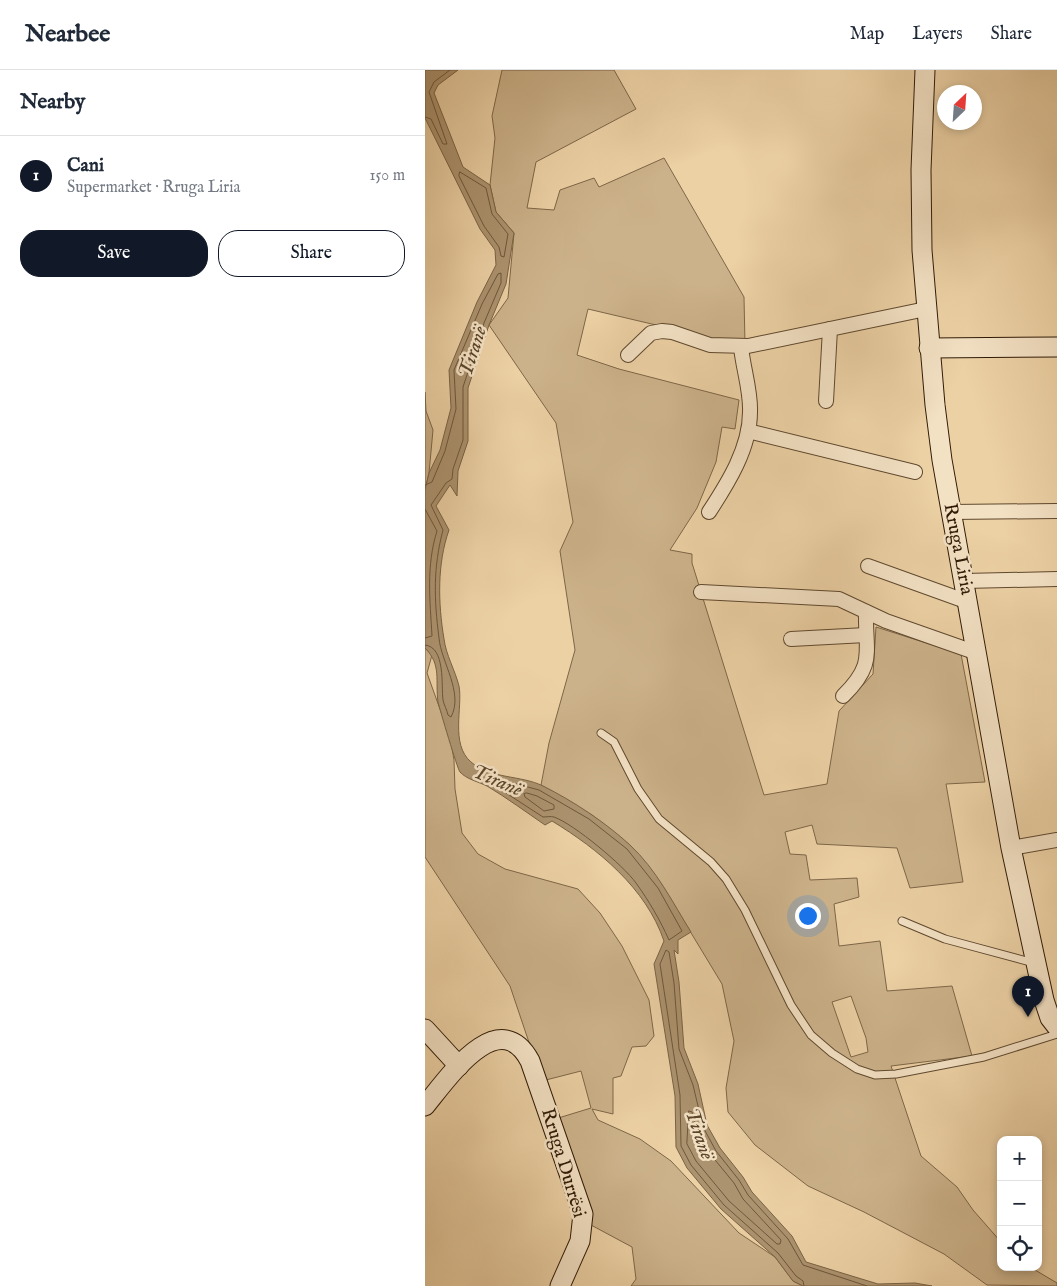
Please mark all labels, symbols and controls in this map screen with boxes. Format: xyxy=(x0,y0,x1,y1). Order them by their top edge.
text: Nearbee xyxy=(25,19,110,50)
text: Map xyxy=(850,23,884,46)
text: Layers xyxy=(912,23,963,46)
text: Share xyxy=(991,23,1032,46)
north arrow xyxy=(937,85,982,130)
text: Nearby xyxy=(20,89,85,116)
text: Cani xyxy=(67,154,104,178)
text: 1 xyxy=(33,166,39,186)
text: 150 m xyxy=(370,166,405,186)
text: Supermarket · Rruga Liria xyxy=(67,178,240,198)
button: Save xyxy=(20,230,208,277)
button: Share xyxy=(218,230,405,277)
water label: Tiranë xyxy=(453,322,493,381)
street label: Rruga Liria xyxy=(937,501,979,598)
water label: Tiranë xyxy=(468,759,527,803)
your location xyxy=(795,903,821,929)
pin: 1 xyxy=(1012,976,1044,1017)
street label: Rruga Durrësi xyxy=(535,1105,591,1221)
water label: Tiranë xyxy=(679,1105,720,1164)
map controls xyxy=(997,1136,1042,1271)
button: + xyxy=(997,1136,1042,1181)
button: − xyxy=(997,1181,1042,1226)
button: locate xyxy=(997,1226,1042,1271)

